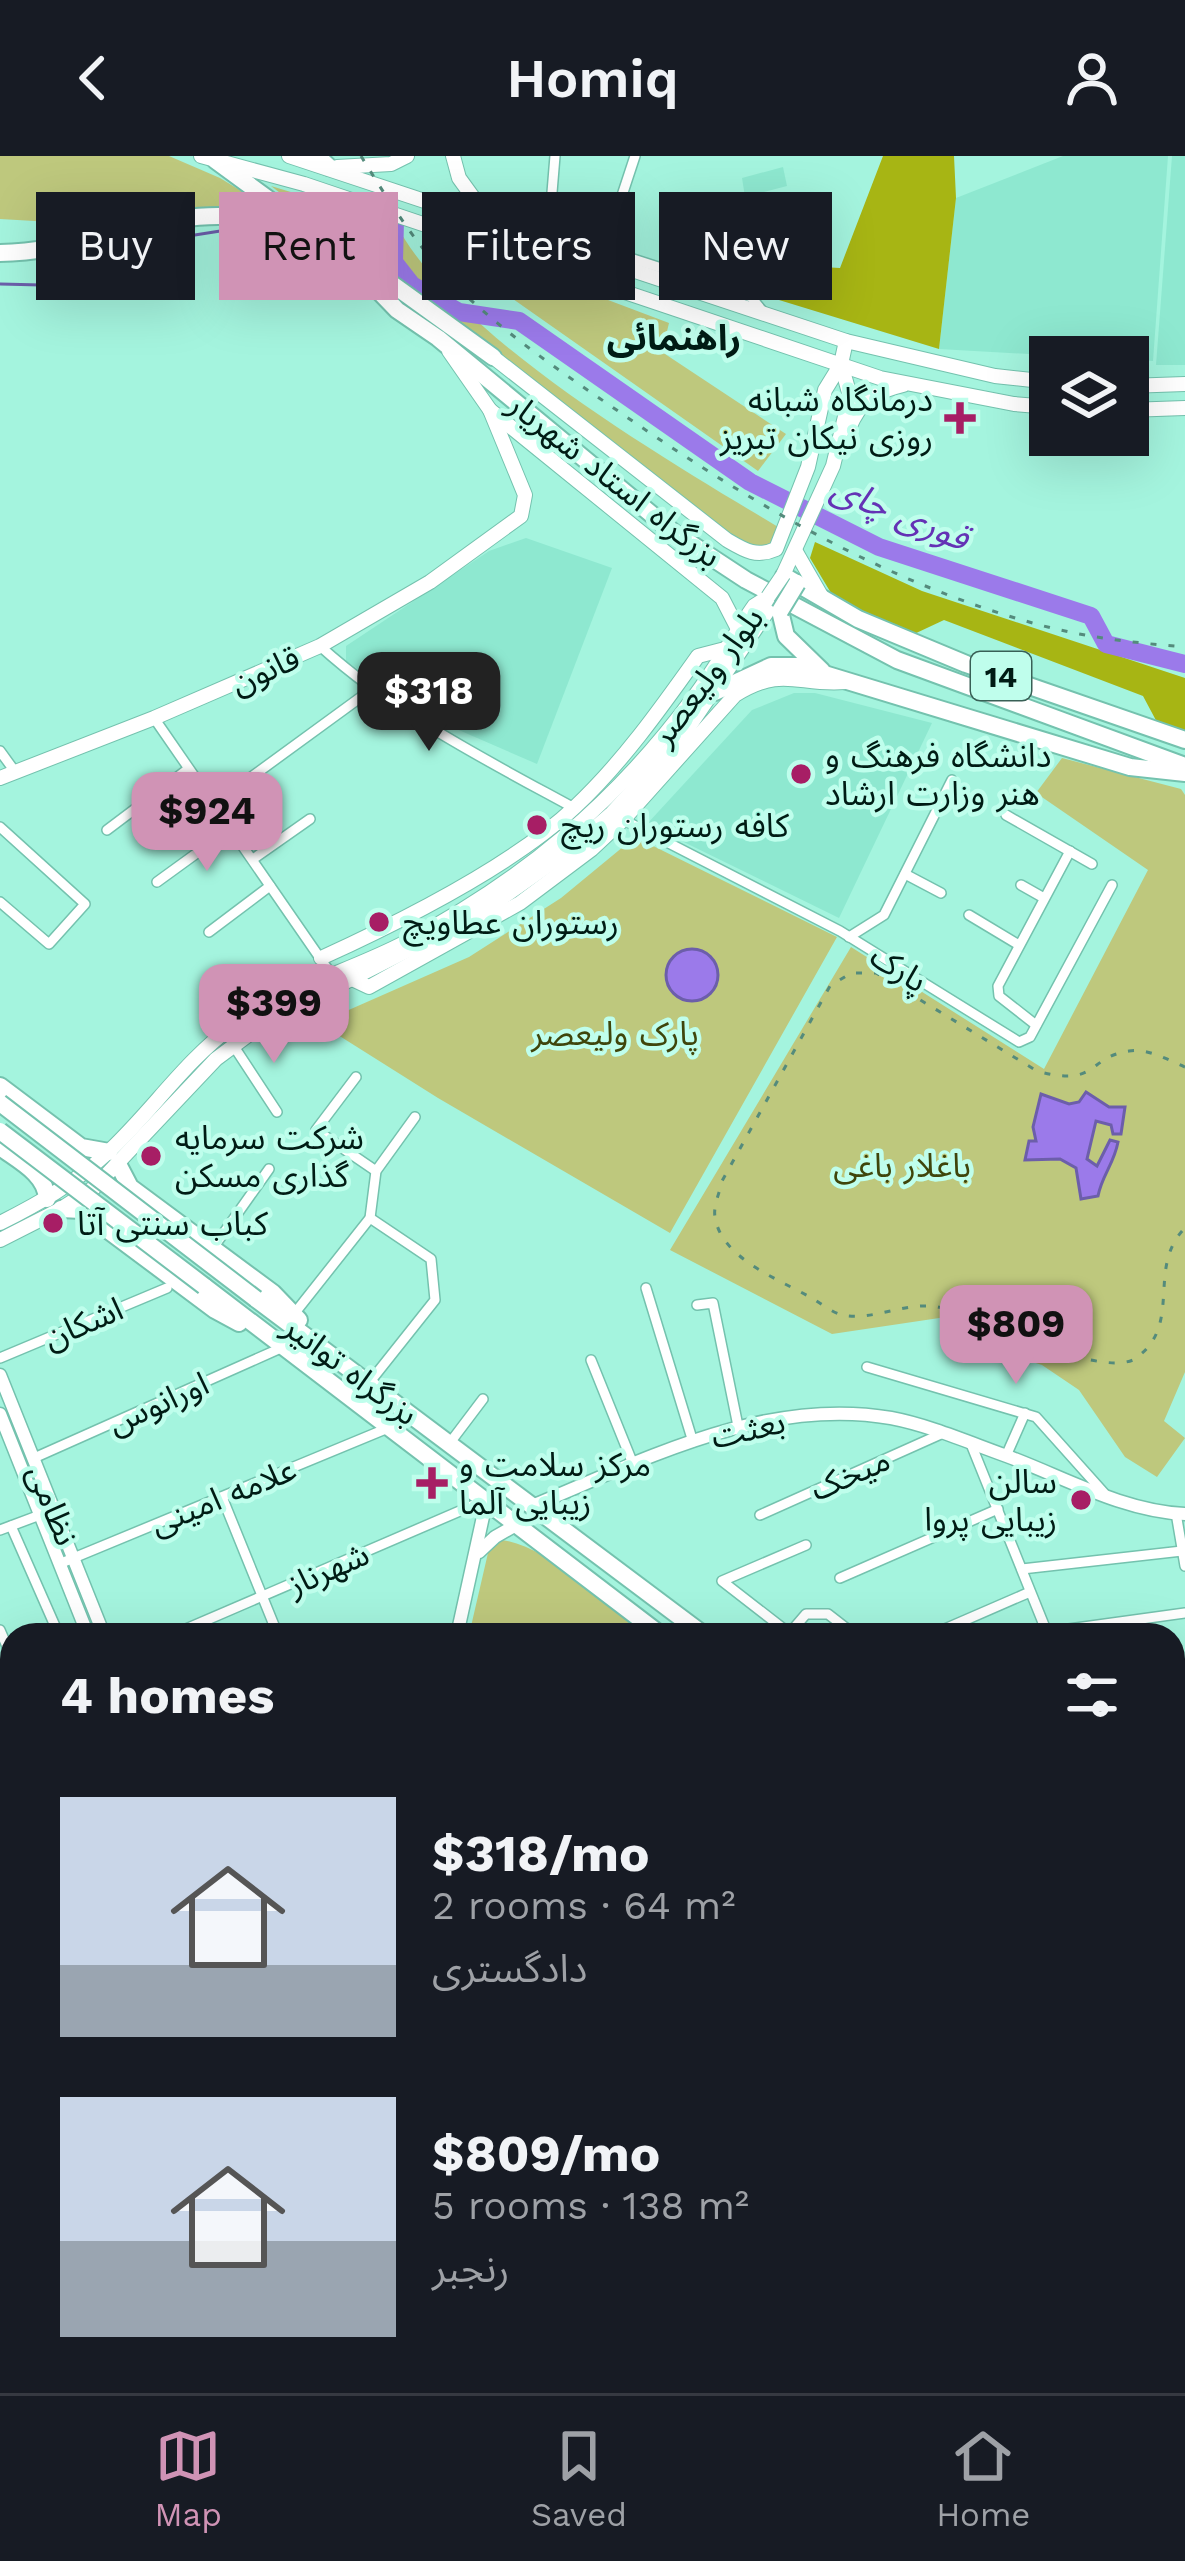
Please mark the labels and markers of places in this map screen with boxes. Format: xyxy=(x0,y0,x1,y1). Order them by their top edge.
place label: درمانگاه شبانه روزی نیکان تبریز xyxy=(719,380,933,457)
marker: درمانگاه شبانه روزی نیکان تبریز xyxy=(944,402,976,434)
pin: $318 xyxy=(358,652,500,754)
place label: دانشگاه فرهنگ و هنر وزارت ارشاد xyxy=(825,736,1051,813)
marker: دانشگاه فرهنگ و هنر وزارت ارشاد xyxy=(788,761,814,787)
pin: $924 xyxy=(136,772,278,874)
place label: کافه رستوران ریچ xyxy=(561,806,789,850)
marker: کافه رستوران ریچ xyxy=(524,812,550,838)
place label: رستوران عطاویچ xyxy=(403,903,619,947)
marker: رستوران عطاویچ xyxy=(366,909,392,935)
pin: $399 xyxy=(203,964,345,1066)
place label: شرکت سرمایه گذاری مسکن xyxy=(175,1118,364,1195)
marker: شرکت سرمایه گذاری مسکن xyxy=(138,1143,164,1169)
place label: کباب سنتی آتا xyxy=(77,1204,268,1243)
marker: کباب سنتی آتا xyxy=(40,1210,66,1236)
pin: $809 xyxy=(945,1285,1087,1387)
place label: مرکز سلامت و زیبایی آلما xyxy=(459,1445,651,1522)
place label: سالن زيبايى پروا xyxy=(924,1462,1057,1541)
marker: مرکز سلامت و زیبایی آلما xyxy=(416,1467,448,1499)
marker: سالن زيبايى پروا xyxy=(1068,1487,1094,1513)

